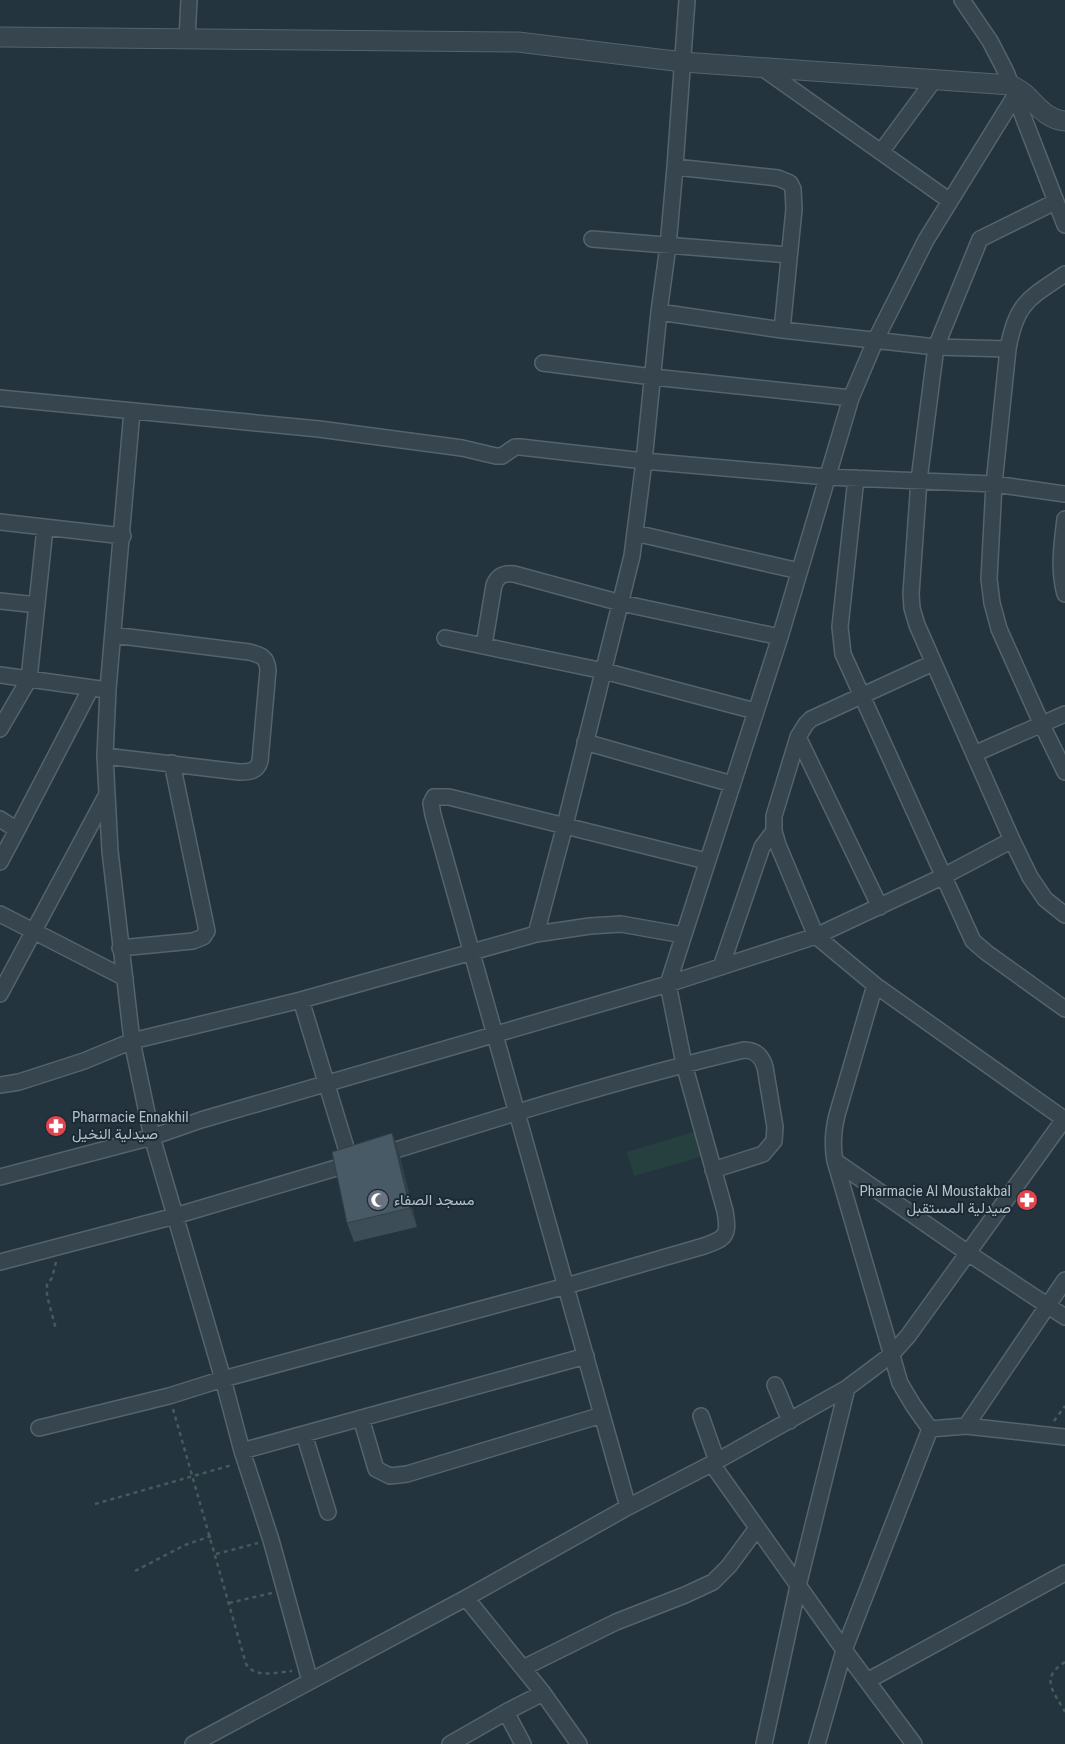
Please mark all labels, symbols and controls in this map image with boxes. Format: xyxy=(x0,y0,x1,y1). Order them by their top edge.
place label: Pharmacie Ennakhil صيدلية النخيل xyxy=(72,1108,189,1143)
pharmacy icon: Pharmacie Ennakhil صيدلية النخيل xyxy=(44,1114,68,1138)
place label: Pharmacie Al Moustakbal صيدلية المستقبل xyxy=(859,1182,1011,1217)
mosque icon: مسجد الصفاء xyxy=(366,1188,390,1212)
pharmacy icon: Pharmacie Al Moustakbal صيدلية المستقبل xyxy=(1015,1188,1039,1212)
place label: مسجد الصفاء xyxy=(394,1191,474,1209)

